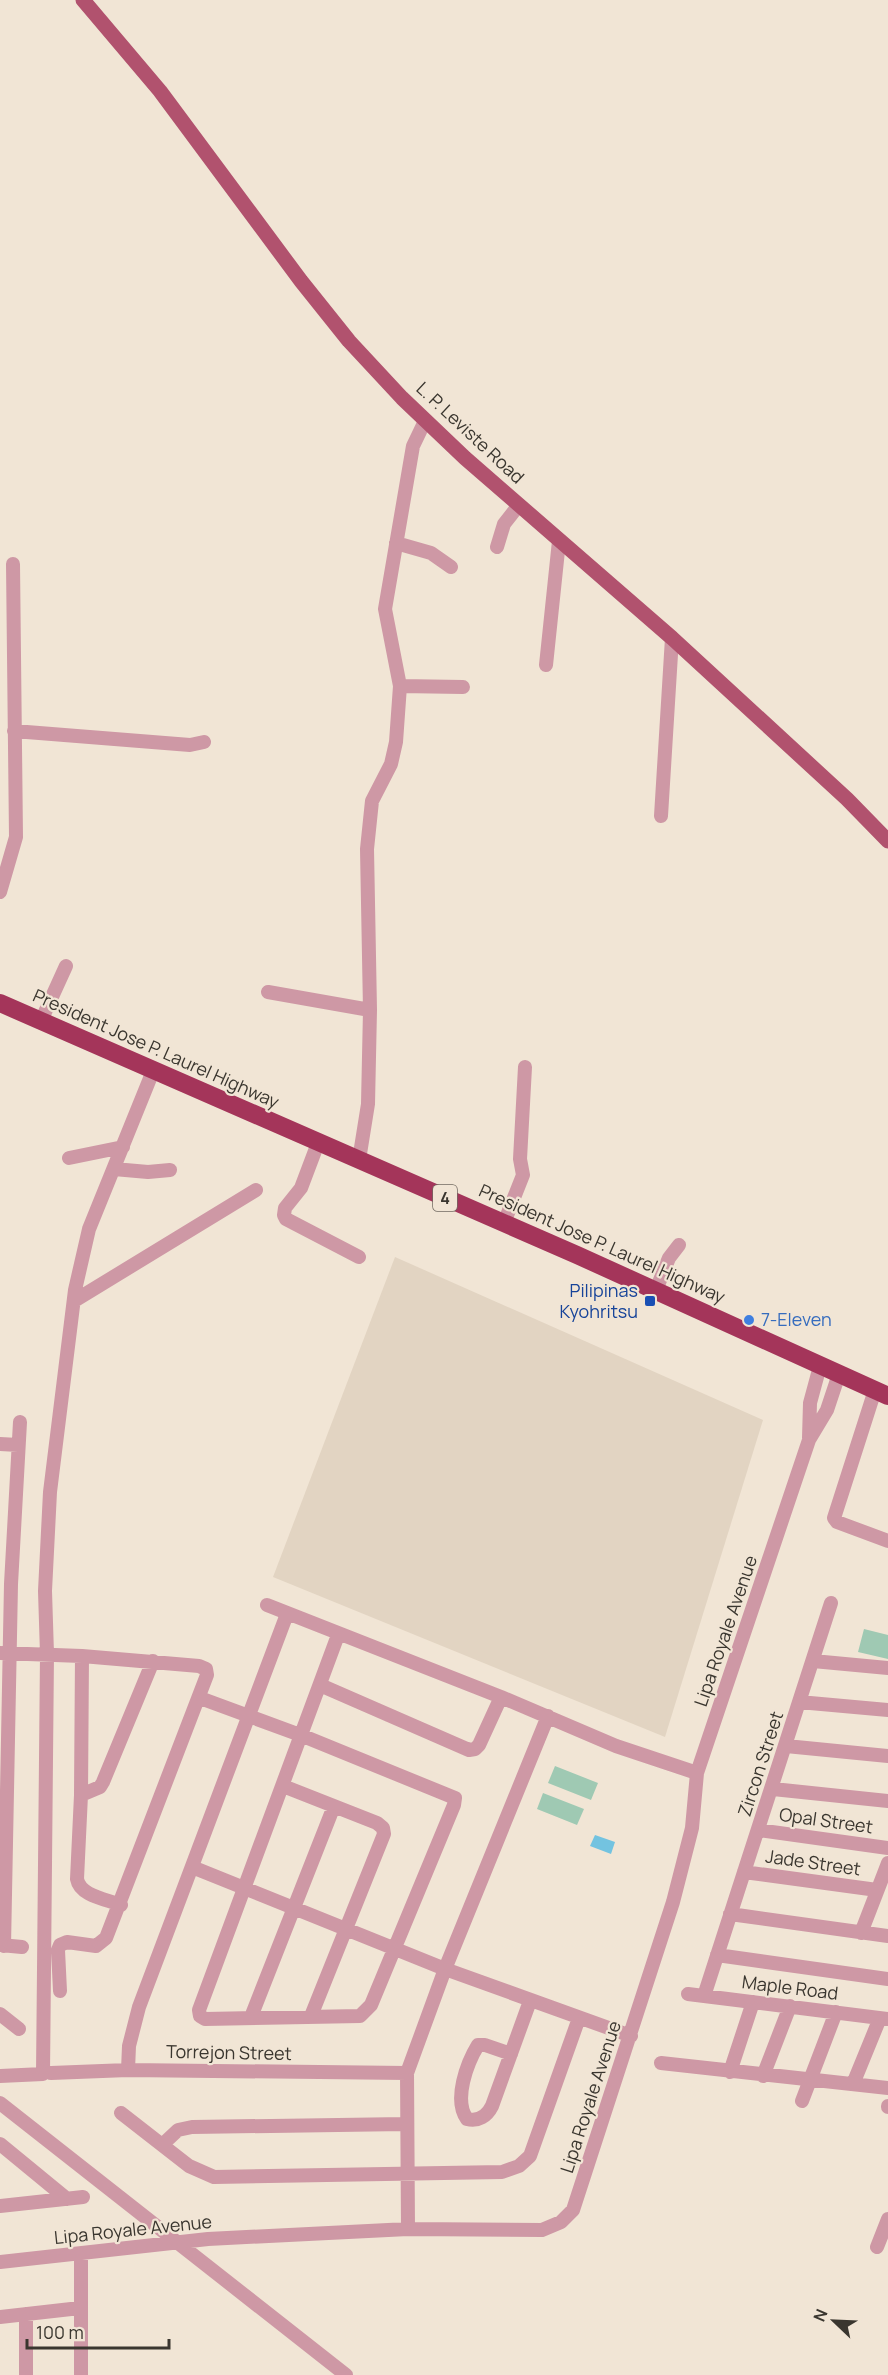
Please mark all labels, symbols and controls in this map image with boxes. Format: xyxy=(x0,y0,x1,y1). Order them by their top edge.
street label: L. P. Leviste Road xyxy=(412,376,530,489)
street label: President Jose P. Laurel Highway xyxy=(30,983,284,1114)
street label: President Jose P. Laurel Highway xyxy=(476,1178,730,1309)
road number: 4 xyxy=(433,1185,457,1211)
place label: Pilipinas Kyohritsu xyxy=(560,1278,638,1323)
marker: Pilipinas Kyohritsu xyxy=(643,1294,657,1308)
place label: 7-Eleven xyxy=(761,1307,832,1331)
marker: 7-Eleven xyxy=(742,1313,756,1327)
street label: Lipa Royale Avenue xyxy=(688,1552,762,1709)
street label: Zircon Street xyxy=(732,1708,788,1819)
street label: Opal Street xyxy=(778,1802,875,1838)
street label: Jade Street xyxy=(764,1843,862,1881)
street label: Maple Road xyxy=(741,1969,840,2005)
street label: Lipa Royale Avenue xyxy=(554,2018,626,2176)
street label: Torrejon Street xyxy=(166,2039,292,2065)
street label: Lipa Royale Avenue xyxy=(53,2209,213,2249)
north arrow xyxy=(804,2291,864,2351)
text: N xyxy=(808,2306,833,2325)
scale bar xyxy=(27,2312,170,2350)
text: 100 m xyxy=(36,2320,84,2344)

